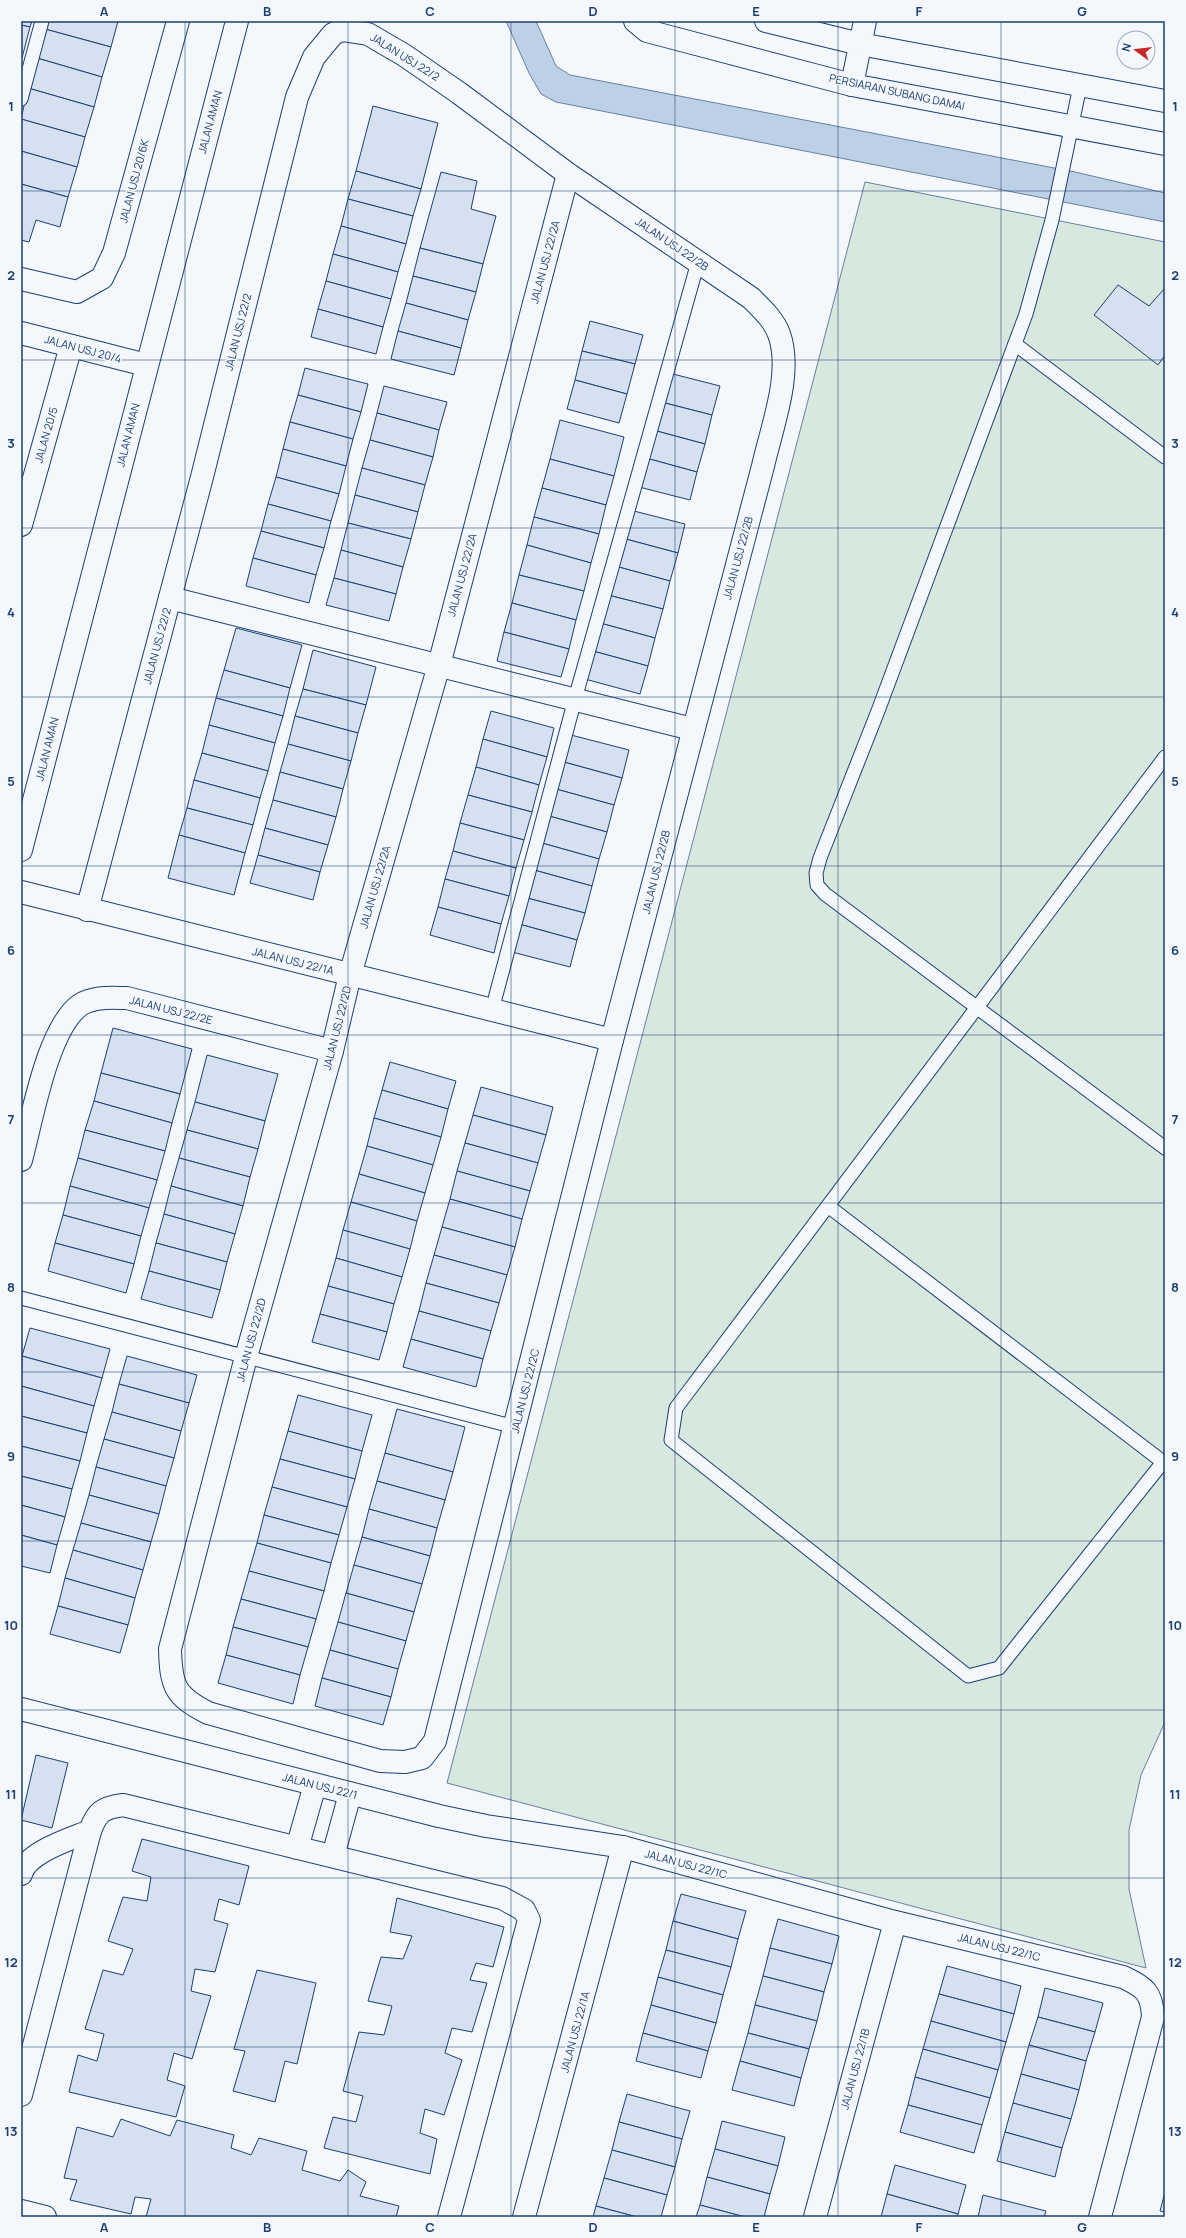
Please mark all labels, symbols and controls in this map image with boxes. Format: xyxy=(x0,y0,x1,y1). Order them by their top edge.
text: A xyxy=(100,2,109,20)
text: B xyxy=(263,2,271,20)
text: C xyxy=(425,2,435,20)
text: D xyxy=(588,2,598,20)
text: E xyxy=(752,2,760,20)
text: F xyxy=(916,2,923,20)
text: G xyxy=(1077,2,1087,20)
street label: JALAN USJ 22/2 xyxy=(368,29,443,84)
north arrow xyxy=(1116,30,1156,70)
text: N xyxy=(1118,41,1134,53)
street label: PERSIARAN SUBANG DAMAI xyxy=(828,70,966,113)
street label: JALAN AMAN xyxy=(194,89,225,155)
text: 1 xyxy=(8,97,14,115)
text: 1 xyxy=(1172,97,1178,115)
street label: JALAN USJ 20/6K xyxy=(115,137,152,224)
street label: JALAN USJ 22/2B xyxy=(633,213,712,274)
street label: JALAN USJ 22/2A xyxy=(526,219,563,305)
text: 2 xyxy=(7,266,15,284)
text: 2 xyxy=(1171,266,1179,284)
street label: JALAN USJ 22/2 xyxy=(221,292,254,372)
street label: JALAN USJ 20/4 xyxy=(43,331,123,366)
street label: JALAN AMAN xyxy=(112,402,143,468)
street label: JALAN 20/5 xyxy=(30,405,61,465)
text: 3 xyxy=(7,434,15,452)
text: 3 xyxy=(1171,434,1179,452)
street label: JALAN USJ 22/2B xyxy=(719,514,756,601)
street label: JALAN USJ 22/2A xyxy=(443,532,480,618)
text: 4 xyxy=(7,603,15,621)
text: 4 xyxy=(1171,603,1179,621)
street label: JALAN USJ 22/2 xyxy=(139,606,174,686)
street label: JALAN AMAN xyxy=(31,716,62,782)
text: 5 xyxy=(7,772,15,790)
text: 5 xyxy=(1171,772,1179,790)
street label: JALAN USJ 22/2B xyxy=(638,828,673,915)
street label: JALAN USJ 22/2A xyxy=(356,844,394,930)
text: 6 xyxy=(7,941,15,959)
text: 6 xyxy=(1171,941,1179,959)
street label: JALAN USJ 22/1A xyxy=(251,943,336,978)
street label: JALAN USJ 22/2D xyxy=(319,984,354,1071)
street label: JALAN USJ 22/2E xyxy=(128,992,214,1027)
text: 7 xyxy=(8,1110,15,1128)
text: 7 xyxy=(1172,1110,1179,1128)
text: 8 xyxy=(7,1278,15,1296)
text: 8 xyxy=(1171,1278,1179,1296)
street label: JALAN USJ 22/2D xyxy=(232,1296,269,1383)
street label: JALAN USJ 22/2C xyxy=(507,1347,542,1435)
text: 9 xyxy=(7,1447,15,1465)
text: 9 xyxy=(1171,1447,1179,1465)
text: 10 xyxy=(4,1616,18,1634)
text: 10 xyxy=(1168,1616,1182,1634)
street label: JALAN USJ 22/1 xyxy=(281,1769,359,1802)
text: 11 xyxy=(5,1785,17,1803)
text: 11 xyxy=(1169,1785,1181,1803)
street label: JALAN USJ 22/1C xyxy=(643,1845,729,1882)
street label: JALAN USJ 22/1C xyxy=(956,1929,1042,1964)
text: 12 xyxy=(4,1953,18,1971)
text: 12 xyxy=(1168,1953,1182,1971)
street label: JALAN USJ 22/1A xyxy=(556,1989,593,2074)
street label: JALAN USJ 22/1B xyxy=(836,2026,873,2111)
text: 13 xyxy=(4,2122,18,2140)
text: 13 xyxy=(1168,2122,1182,2140)
text: A xyxy=(100,2218,109,2236)
text: B xyxy=(263,2218,271,2236)
text: C xyxy=(425,2218,435,2236)
text: D xyxy=(588,2218,598,2236)
text: E xyxy=(752,2218,760,2236)
text: F xyxy=(916,2218,923,2236)
text: G xyxy=(1077,2218,1087,2236)

